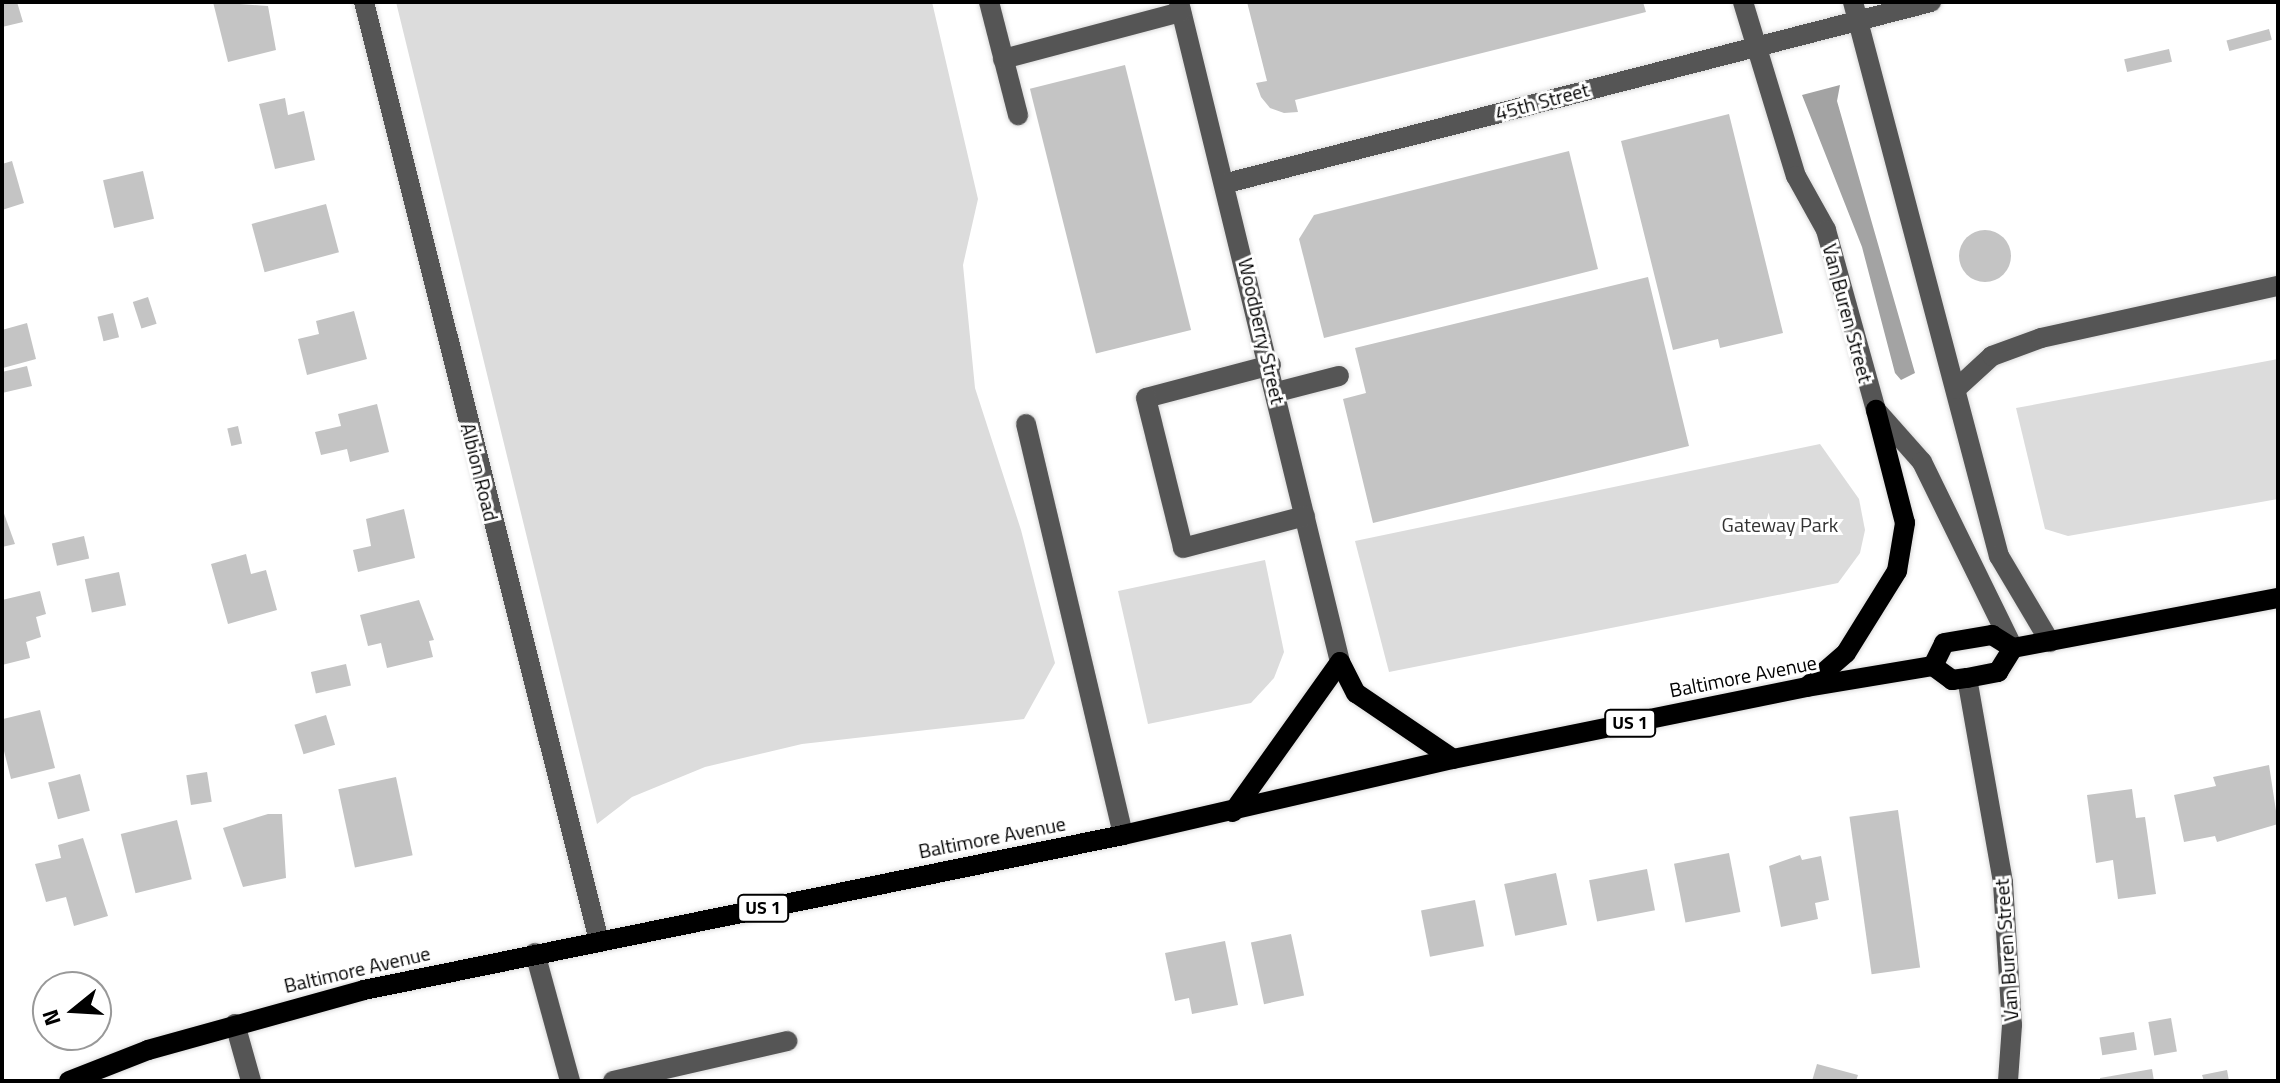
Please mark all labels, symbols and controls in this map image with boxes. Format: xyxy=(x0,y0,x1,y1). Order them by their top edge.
street label: 45th Street xyxy=(1492,77,1592,125)
street label: Van Buren Street xyxy=(1818,241,1878,385)
street label: Woodberry Street xyxy=(1234,256,1290,406)
street label: Albion Road xyxy=(456,420,504,524)
park label: Gateway Park xyxy=(1722,512,1838,536)
street label: Baltimore Avenue xyxy=(1667,650,1819,702)
road number: US 1 xyxy=(1604,709,1656,737)
street label: Baltimore Avenue xyxy=(916,811,1068,863)
street label: Van Buren Street xyxy=(1989,878,2023,1022)
road number: US 1 xyxy=(737,894,789,922)
street label: Baltimore Avenue xyxy=(282,941,432,997)
north arrow xyxy=(32,971,112,1051)
text: N xyxy=(33,1005,70,1030)

